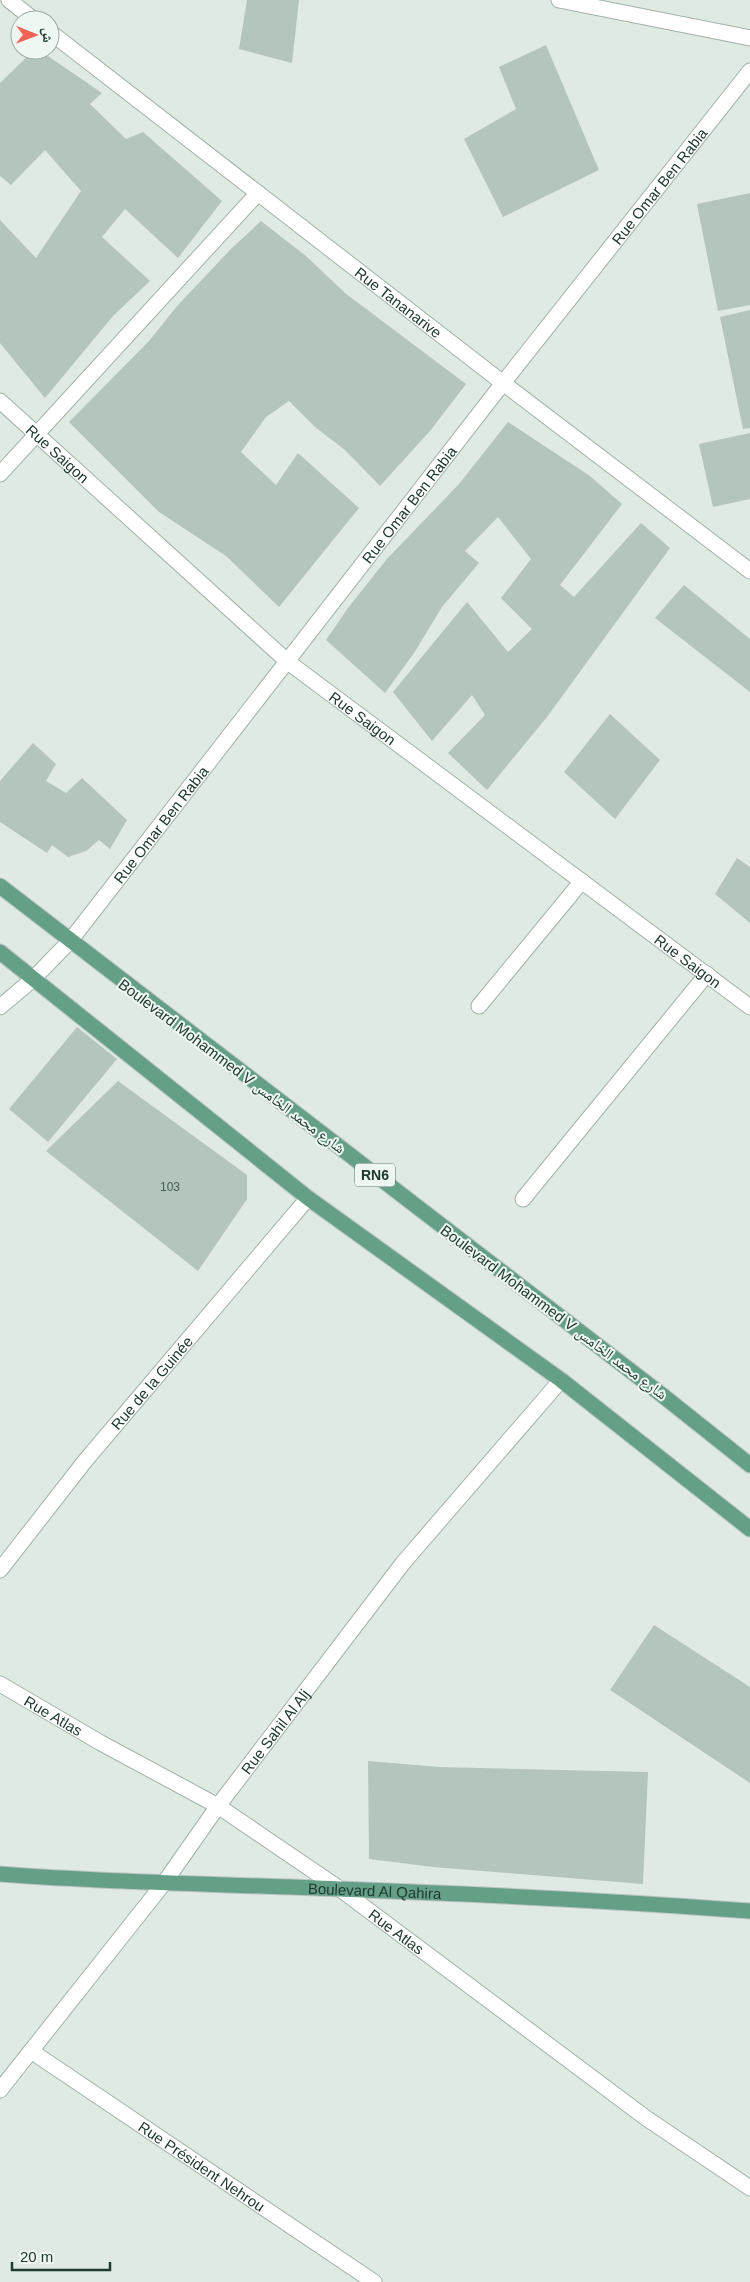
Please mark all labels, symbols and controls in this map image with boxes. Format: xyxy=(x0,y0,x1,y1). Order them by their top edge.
north arrow xyxy=(10,10,60,60)
text: ش xyxy=(39,28,56,43)
street label: Rue Omar Ben Rabia xyxy=(608,124,711,247)
street label: Rue Tananarive xyxy=(352,263,445,341)
street label: Rue Saigon xyxy=(23,421,93,486)
street label: Rue Omar Ben Rabia xyxy=(358,442,460,566)
street label: Rue Saigon xyxy=(326,688,399,748)
street label: Rue Omar Ben Rabia xyxy=(110,762,212,886)
street label: Rue Saigon xyxy=(652,930,725,991)
street label: Boulevard Mohammed V شارع محمد الخامس xyxy=(114,975,349,1158)
road number: RN6 xyxy=(355,1164,395,1186)
house number: 103 xyxy=(160,1180,180,1194)
street label: Boulevard Mohammed V شارع محمد الخامس xyxy=(436,1221,671,1404)
street label: Rue de la Guinée xyxy=(107,1333,196,1433)
street label: Rue Sahil Al Alj xyxy=(237,1686,312,1777)
street label: Rue Atlas xyxy=(22,1692,86,1739)
street label: Boulevard Al Qahira xyxy=(308,1879,442,1902)
street label: Rue Atlas xyxy=(366,1905,427,1957)
street label: Rue Président Nehrou xyxy=(136,2118,268,2215)
scale bar xyxy=(12,2240,110,2272)
text: 20 m xyxy=(20,2248,53,2265)

